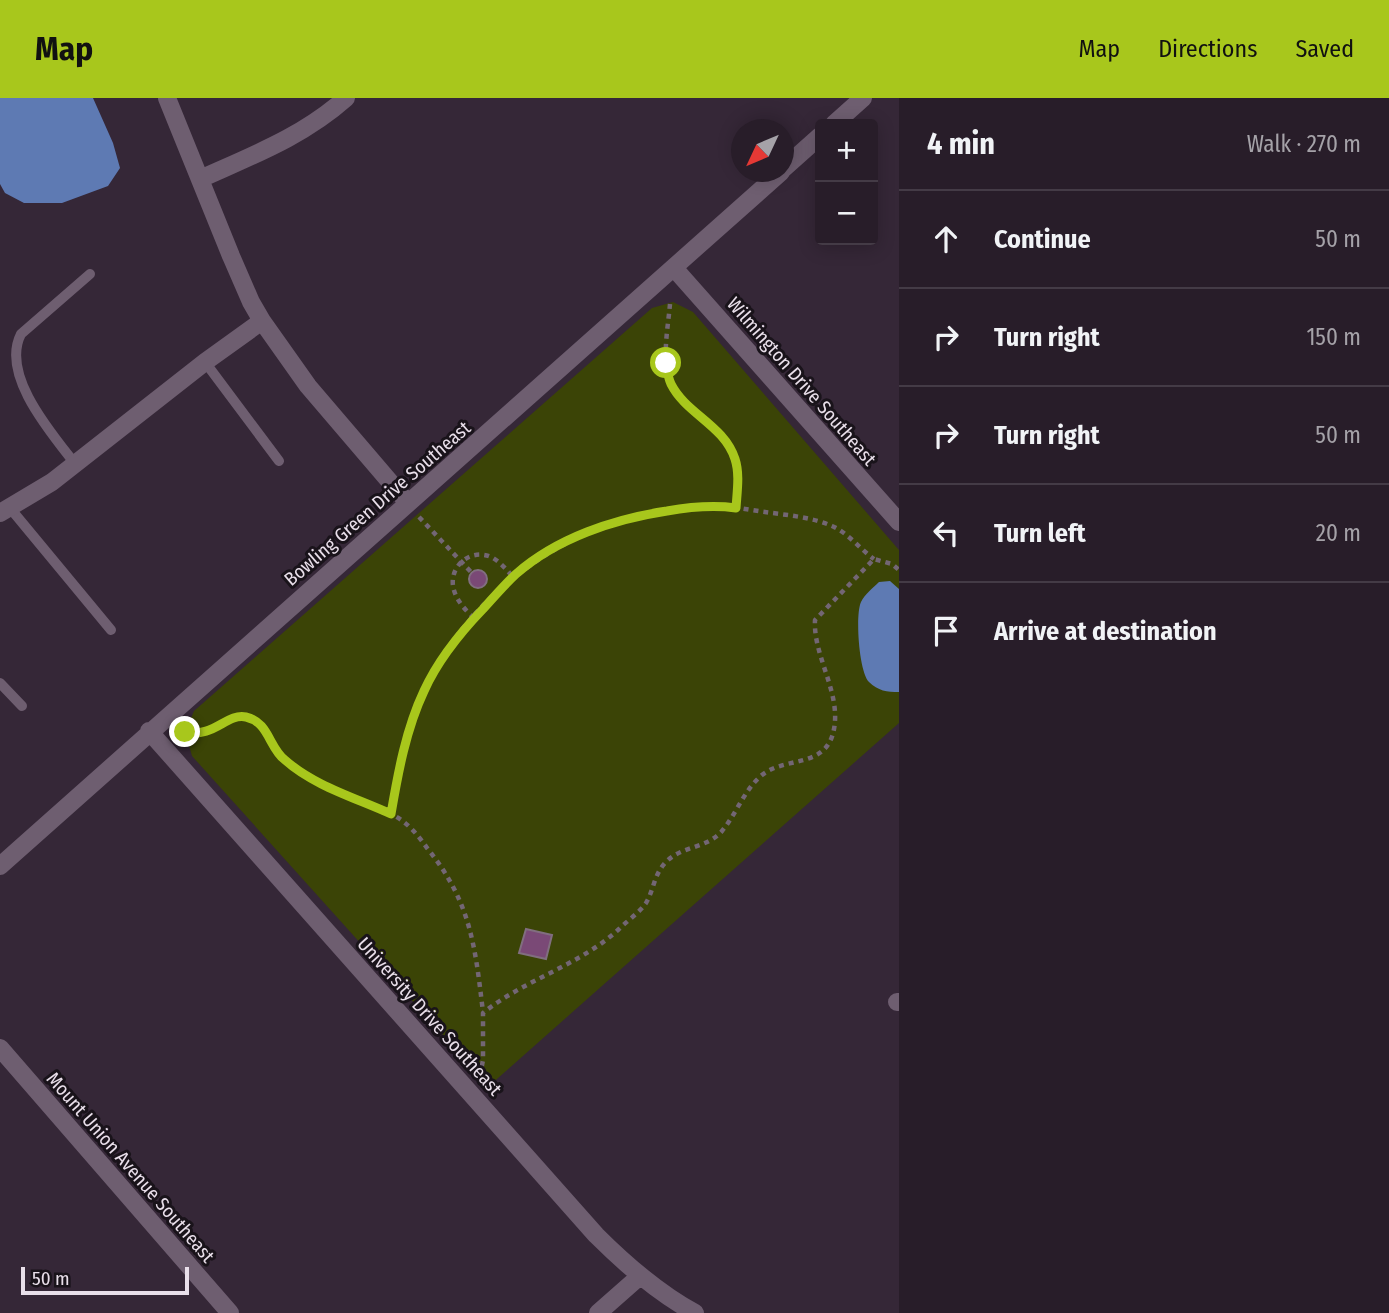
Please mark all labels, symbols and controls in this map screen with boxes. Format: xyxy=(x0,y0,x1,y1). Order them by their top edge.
text: Map xyxy=(35,29,93,69)
text: Map xyxy=(1079,35,1120,63)
text: Directions xyxy=(1158,35,1257,63)
text: Saved xyxy=(1295,35,1354,63)
north arrow xyxy=(731,119,794,182)
map controls xyxy=(815,119,878,245)
button: + xyxy=(815,119,878,182)
text: 4 min xyxy=(927,126,995,162)
text: Walk · 270 m xyxy=(1247,130,1361,158)
button: − xyxy=(815,182,878,245)
icon: ahead xyxy=(927,220,965,258)
text: Continue xyxy=(994,224,1091,255)
text: 50 m xyxy=(1315,225,1361,253)
street label: Wilmington Drive Southeast xyxy=(722,292,882,471)
icon: right xyxy=(927,318,965,356)
text: Turn right xyxy=(994,322,1100,353)
text: 150 m xyxy=(1306,323,1361,351)
route start xyxy=(650,347,681,378)
street label: Bowling Green Drive Southeast xyxy=(279,416,476,591)
icon: right xyxy=(927,416,965,454)
text: Turn right xyxy=(994,420,1100,451)
text: 50 m xyxy=(1315,421,1361,449)
icon: left xyxy=(927,514,965,552)
text: Turn left xyxy=(994,518,1086,549)
text: 20 m xyxy=(1316,519,1361,547)
icon: arrive xyxy=(927,612,965,650)
text: Arrive at destination xyxy=(994,616,1217,647)
route end xyxy=(169,716,200,747)
street label: University Drive Southeast xyxy=(352,932,507,1101)
street label: Mount Union Avenue Southeast xyxy=(42,1068,220,1268)
scale bar xyxy=(21,1264,189,1296)
text: 50 m xyxy=(32,1267,70,1290)

